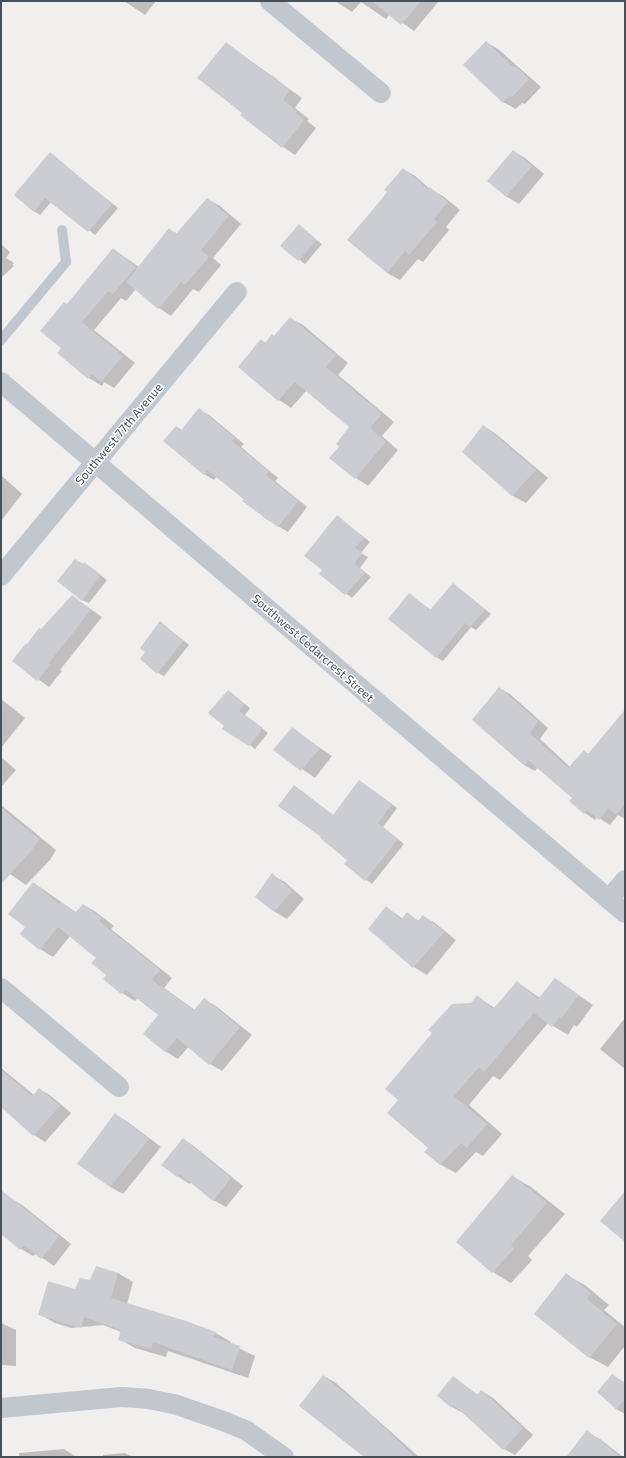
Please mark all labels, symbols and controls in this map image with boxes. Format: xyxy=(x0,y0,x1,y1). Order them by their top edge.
street label: Southwest 77th Avenue xyxy=(72,380,166,488)
street label: Southwest Cedarcrest Street xyxy=(249,591,377,705)

